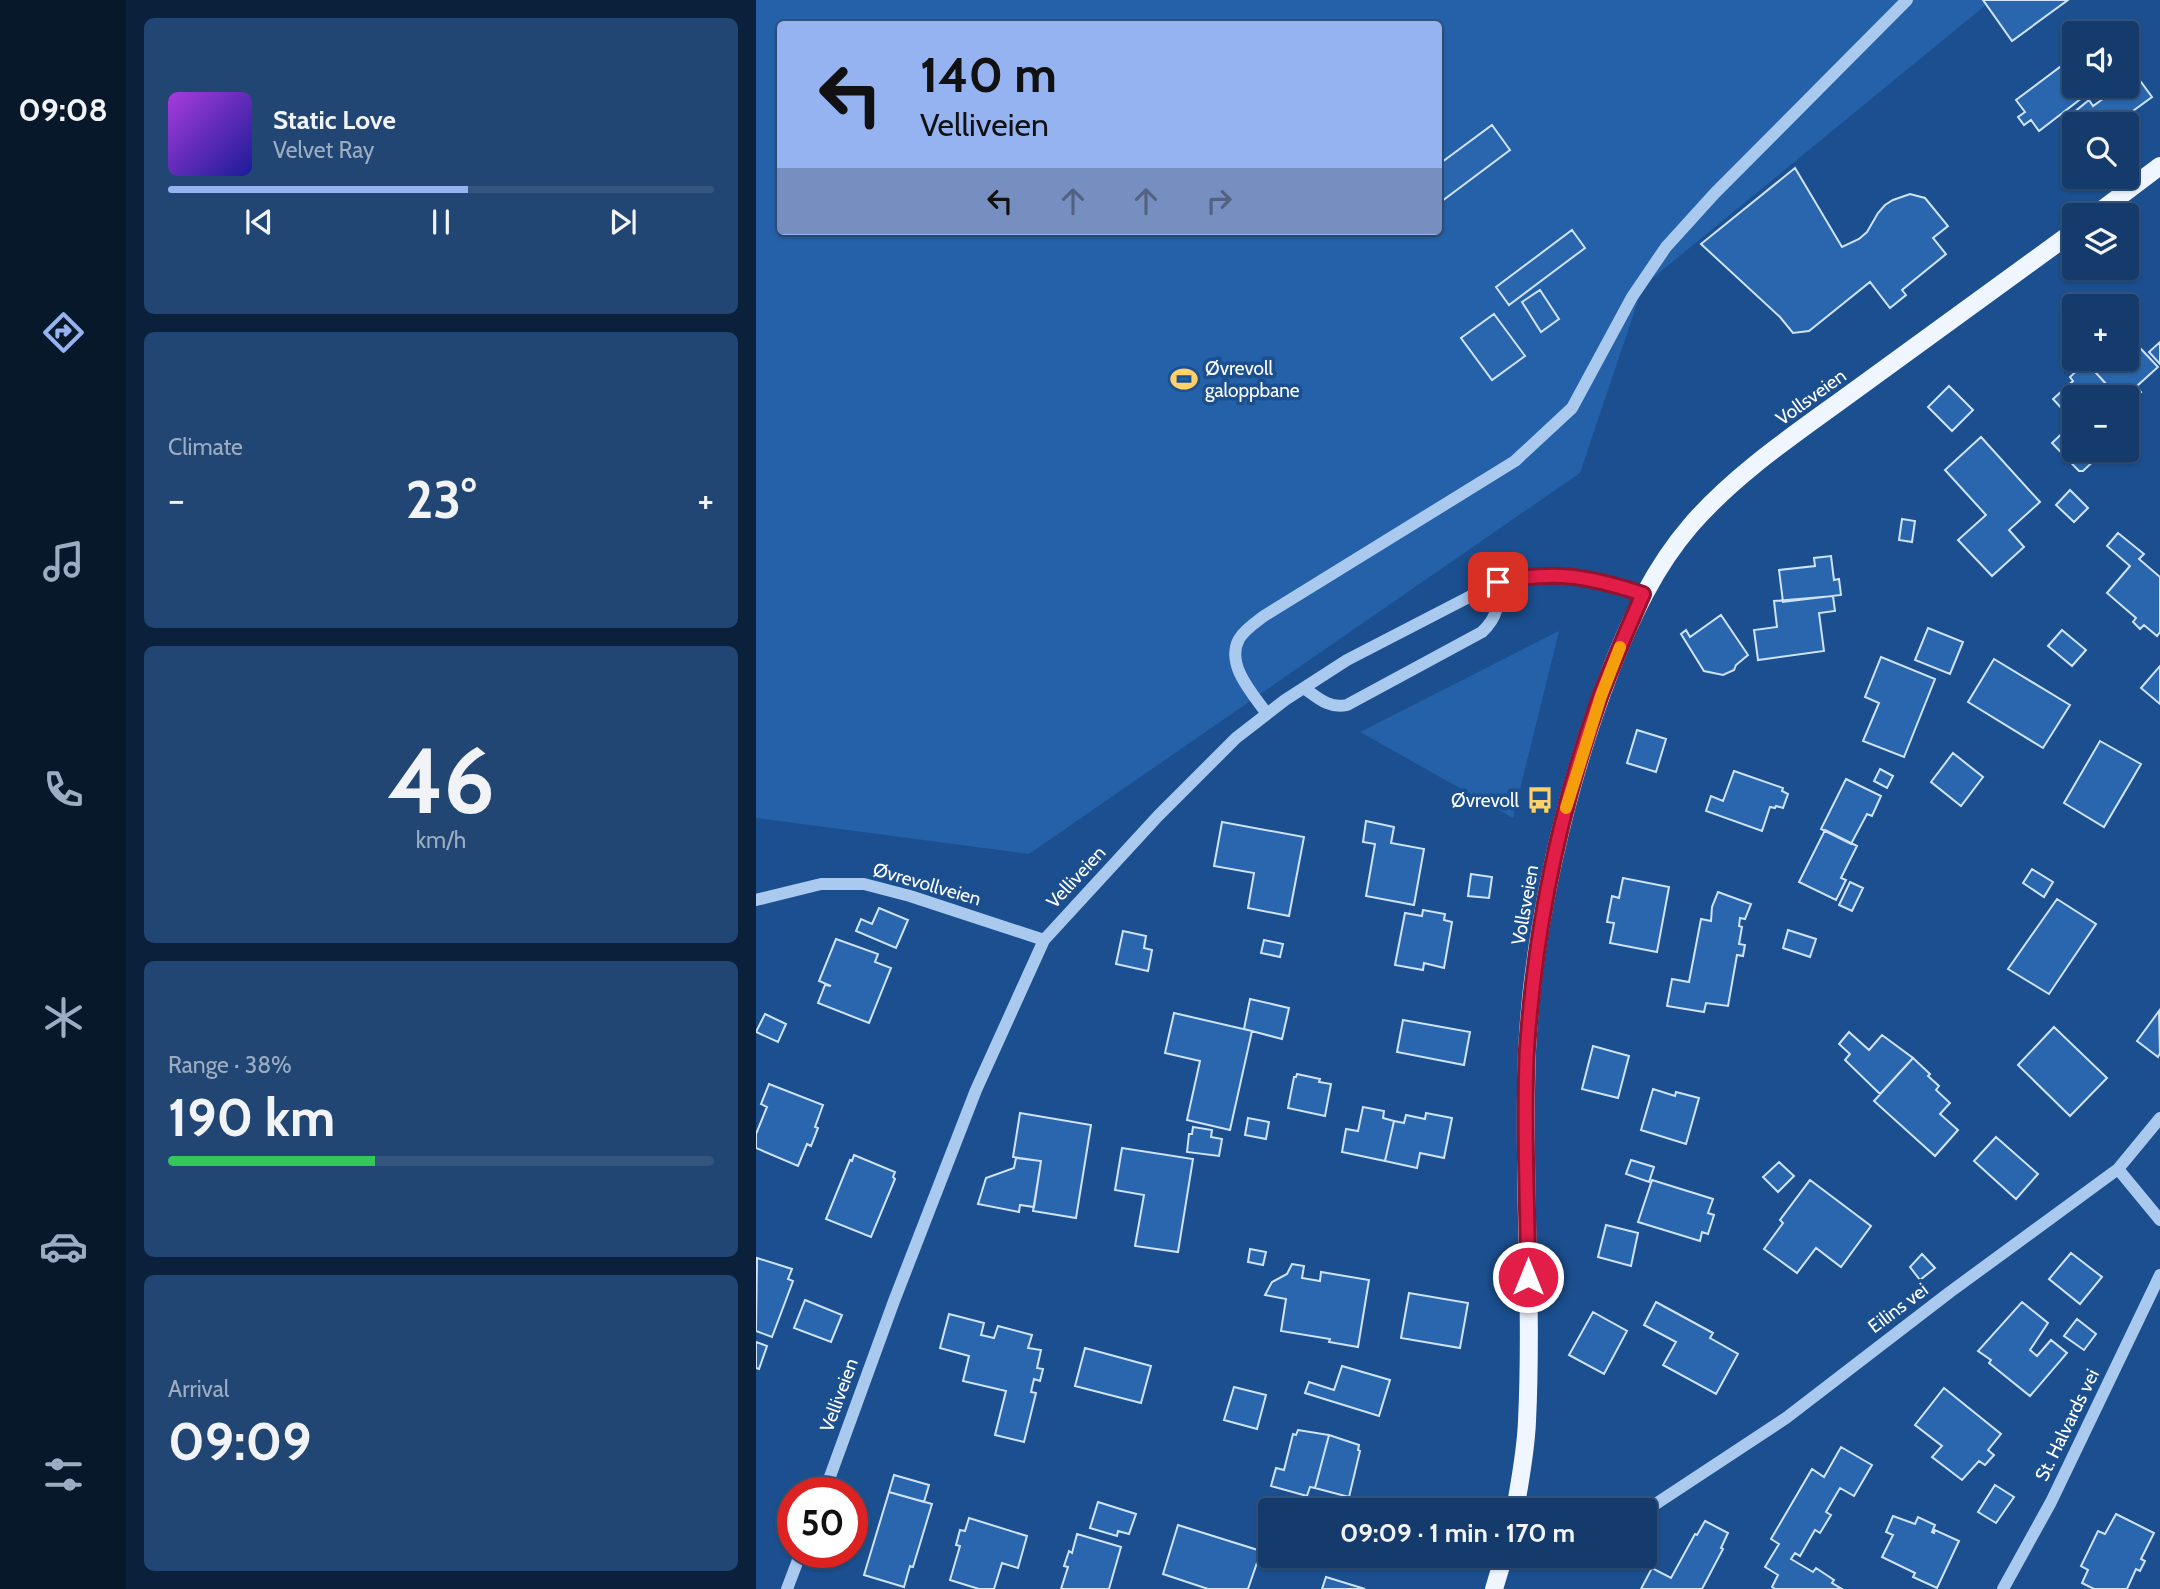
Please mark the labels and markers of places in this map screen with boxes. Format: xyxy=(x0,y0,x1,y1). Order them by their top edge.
place label: Øvrevoll galoppbane xyxy=(1205,357,1300,402)
sports icon: Øvrevoll galoppbane xyxy=(1169,364,1199,394)
pin xyxy=(1468,552,1528,612)
bus stop icon: Øvrevoll xyxy=(1525,785,1555,815)
place label: Øvrevoll xyxy=(1451,789,1520,812)

